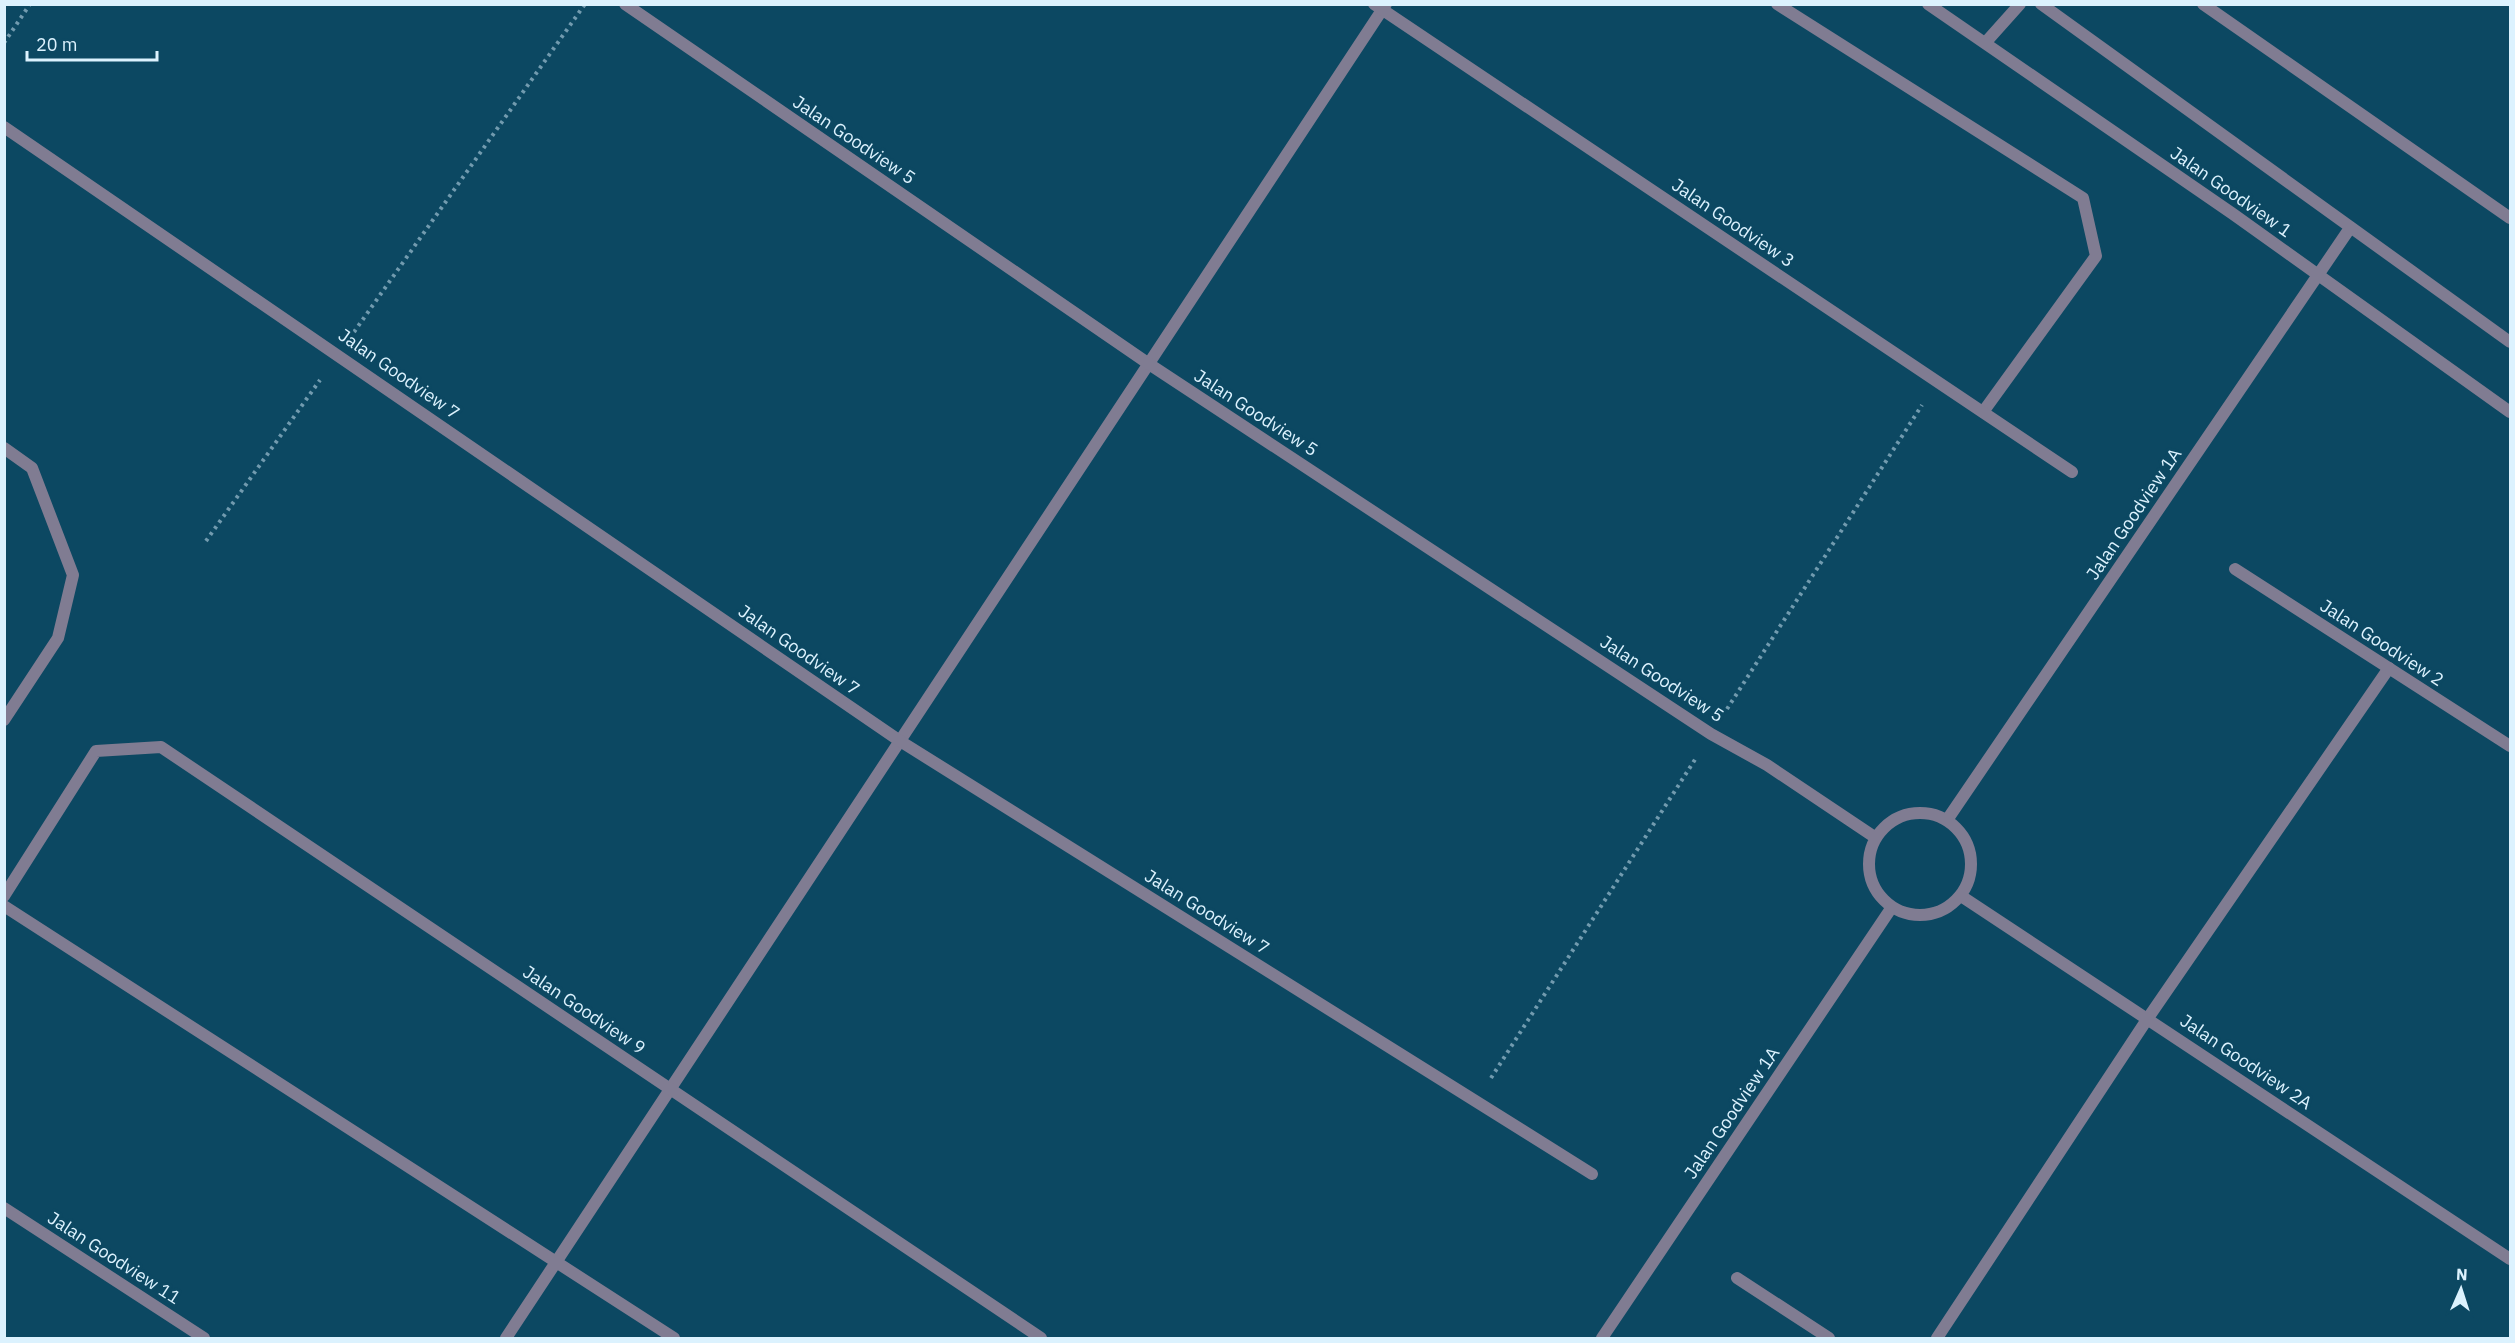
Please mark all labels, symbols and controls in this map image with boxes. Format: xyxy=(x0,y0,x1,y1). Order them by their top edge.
scale bar xyxy=(27,24,158,62)
text: 20 m xyxy=(36,33,78,56)
street label: Jalan Goodview 5 xyxy=(789,90,920,189)
street label: Jalan Goodview 1 xyxy=(2166,141,2296,242)
street label: Jalan Goodview 3 xyxy=(1668,173,1799,272)
street label: Jalan Goodview 7 xyxy=(334,323,464,424)
street label: Jalan Goodview 5 xyxy=(1190,364,1322,461)
street label: Jalan Goodview 1A xyxy=(2081,443,2187,584)
street label: Jalan Goodview 2 xyxy=(2316,594,2448,691)
street label: Jalan Goodview 7 xyxy=(734,599,864,700)
street label: Jalan Goodview 5 xyxy=(1596,630,1728,727)
street label: Jalan Goodview 7 xyxy=(1141,864,1274,959)
street label: Jalan Goodview 9 xyxy=(519,960,650,1059)
street label: Jalan Goodview 2A xyxy=(2176,1009,2317,1115)
street label: Jalan Goodview 1A xyxy=(1679,1042,1785,1183)
street label: Jalan Goodview 11 xyxy=(44,1206,185,1309)
north arrow xyxy=(2431,1259,2491,1319)
text: N xyxy=(2455,1264,2468,1284)

